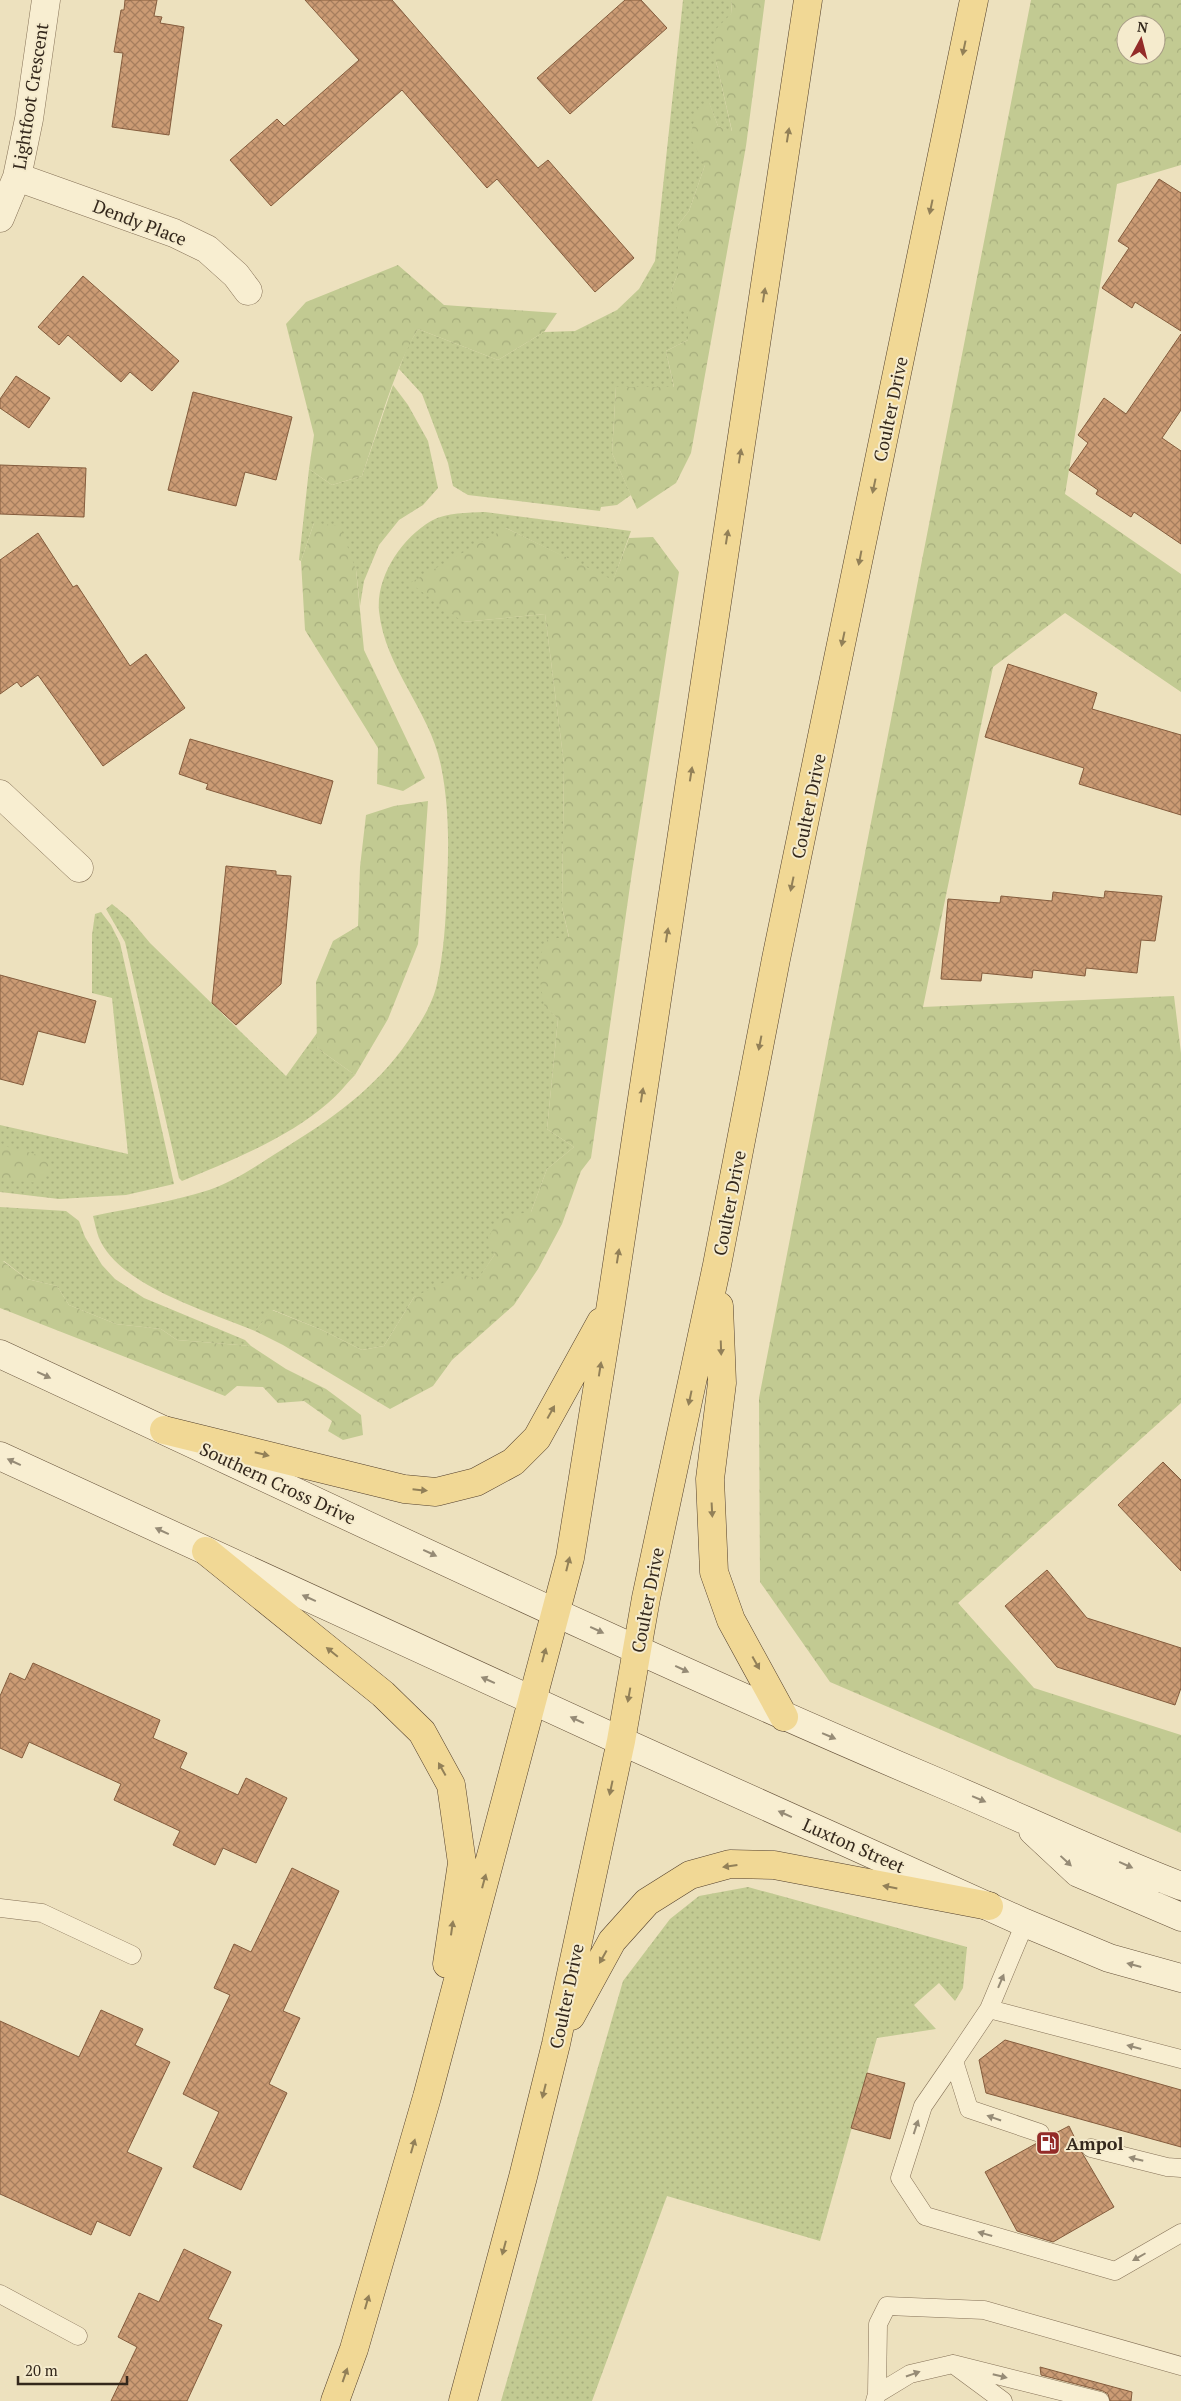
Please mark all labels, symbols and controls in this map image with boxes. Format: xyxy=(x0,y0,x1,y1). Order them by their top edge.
north arrow xyxy=(1116,15,1166,65)
text: N xyxy=(1136,17,1149,37)
street label: Lightfoot Crescent xyxy=(7,20,54,171)
one-way arrow xyxy=(960,40,968,55)
one-way arrow xyxy=(784,126,792,142)
street label: Dendy Place xyxy=(90,193,190,251)
one-way arrow xyxy=(927,199,935,215)
one-way arrow xyxy=(760,287,768,303)
street label: Coulter Drive xyxy=(867,354,913,464)
one-way arrow xyxy=(736,448,744,464)
one-way arrow xyxy=(869,479,877,495)
one-way arrow xyxy=(724,528,732,544)
one-way arrow xyxy=(855,550,863,566)
one-way arrow xyxy=(839,631,847,646)
street label: Coulter Drive xyxy=(785,751,831,861)
one-way arrow xyxy=(687,766,695,782)
one-way arrow xyxy=(787,876,795,892)
one-way arrow xyxy=(663,926,671,942)
one-way arrow xyxy=(755,1035,763,1051)
one-way arrow xyxy=(639,1087,647,1103)
street label: Coulter Drive xyxy=(707,1148,751,1258)
one-way arrow xyxy=(614,1248,622,1264)
one-way arrow xyxy=(717,1341,725,1357)
one-way arrow xyxy=(597,1361,605,1377)
one-way arrow xyxy=(37,1371,51,1379)
one-way arrow xyxy=(685,1390,693,1406)
one-way arrow xyxy=(547,1405,555,1419)
street label: Southern Cross Drive xyxy=(196,1436,360,1530)
one-way arrow xyxy=(254,1450,269,1458)
one-way arrow xyxy=(7,1458,21,1466)
one-way arrow xyxy=(412,1486,428,1494)
one-way arrow xyxy=(708,1502,716,1518)
one-way arrow xyxy=(155,1526,169,1534)
street label: Coulter Drive xyxy=(625,1545,669,1655)
one-way arrow xyxy=(423,1550,437,1558)
one-way arrow xyxy=(564,1556,572,1571)
one-way arrow xyxy=(302,1593,316,1601)
one-way arrow xyxy=(590,1626,604,1634)
one-way arrow xyxy=(325,1647,338,1658)
one-way arrow xyxy=(541,1648,549,1663)
one-way arrow xyxy=(752,1656,760,1670)
one-way arrow xyxy=(675,1666,689,1674)
one-way arrow xyxy=(481,1675,495,1683)
one-way arrow xyxy=(625,1687,633,1703)
one-way arrow xyxy=(570,1716,584,1724)
one-way arrow xyxy=(822,1732,836,1740)
one-way arrow xyxy=(438,1761,446,1776)
one-way arrow xyxy=(606,1781,614,1797)
one-way arrow xyxy=(972,1796,986,1804)
one-way arrow xyxy=(778,1810,792,1818)
street label: Luxton Street xyxy=(799,1812,909,1878)
one-way arrow xyxy=(1060,1855,1072,1867)
one-way arrow xyxy=(1119,1861,1133,1869)
one-way arrow xyxy=(721,1862,737,1870)
one-way arrow xyxy=(481,1873,489,1888)
one-way arrow xyxy=(882,1883,897,1891)
one-way arrow xyxy=(448,1919,456,1935)
street label: Coulter Drive xyxy=(543,1941,589,2051)
one-way arrow xyxy=(599,1950,607,1965)
one-way arrow xyxy=(1126,1961,1141,1969)
one-way arrow xyxy=(997,1974,1005,1988)
one-way arrow xyxy=(1126,2042,1141,2050)
one-way arrow xyxy=(540,2083,548,2098)
one-way arrow xyxy=(986,2114,1001,2122)
one-way arrow xyxy=(913,2119,920,2134)
fuel station icon: Ampol xyxy=(1035,2130,1061,2156)
place label: Ampol xyxy=(1066,2131,1123,2155)
one-way arrow xyxy=(409,2139,417,2154)
one-way arrow xyxy=(1128,2155,1143,2163)
one-way arrow xyxy=(977,2229,992,2237)
one-way arrow xyxy=(500,2241,508,2256)
one-way arrow xyxy=(1132,2253,1145,2262)
one-way arrow xyxy=(364,2295,372,2310)
scale bar xyxy=(18,2354,126,2386)
text: 20 m xyxy=(25,2360,58,2380)
one-way arrow xyxy=(341,2367,349,2382)
one-way arrow xyxy=(906,2370,921,2378)
one-way arrow xyxy=(993,2372,1008,2380)

